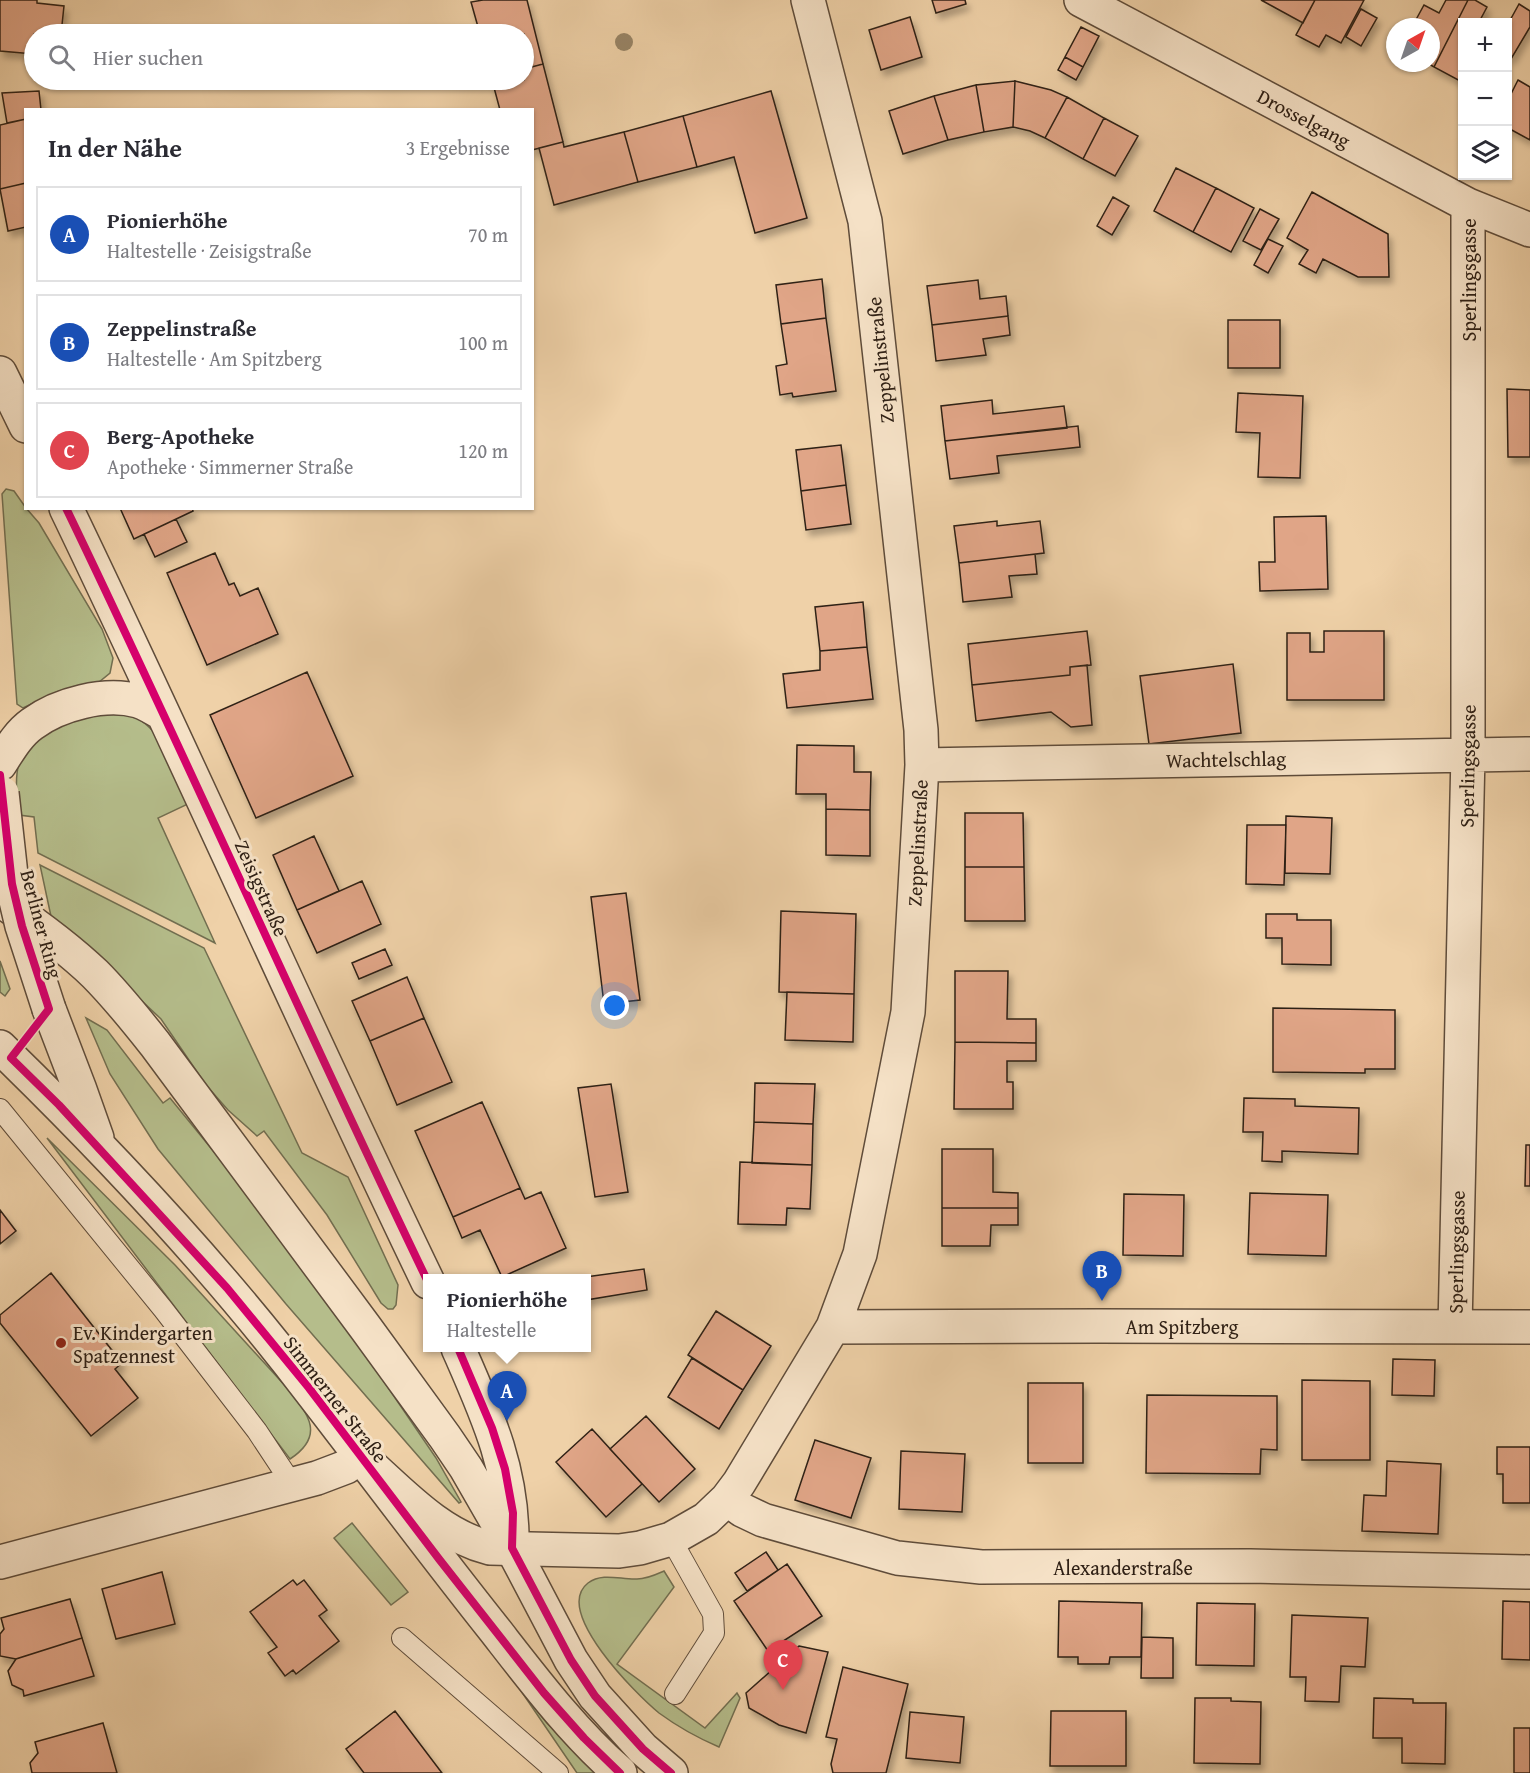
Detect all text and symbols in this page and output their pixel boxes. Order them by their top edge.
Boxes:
north arrow [1386,18,1440,72]
map controls [1458,18,1512,180]
button: + [1458,18,1512,72]
search box [24,24,534,90]
icon: search [45,41,78,74]
text: Hier suchen [93,41,203,73]
button: − [1458,72,1512,126]
street label: Drosselgang [1252,81,1356,155]
button: layers [1458,126,1512,180]
text: In der Nähe [48,128,182,167]
text: 3 Ergebnisse [406,133,510,162]
text: Pionierhöhe [107,204,228,236]
street label: Sperlingsgasse [1454,218,1483,342]
text: A [63,220,76,249]
text: 70 m [468,220,508,249]
text: Haltestelle · Zeisigstraße [107,236,312,265]
street label: Zeppelinstraße [859,295,901,425]
text: Zeppelinstraße [107,312,257,344]
text: B [63,328,76,357]
text: 100 m [458,328,508,357]
text: Haltestelle · Am Spitzberg [107,344,322,373]
text: Berg-Apotheke [107,420,254,452]
text: C [64,436,75,465]
text: 120 m [458,436,508,465]
text: Apotheke · Simmerner Straße [107,452,353,481]
street label: Sperlingsgasse [1451,704,1483,828]
street label: Wachtelschlag [1166,743,1286,775]
street label: Zeppelinstraße [899,779,935,907]
street label: Zeisigstraße [228,835,296,941]
street label: Berliner Ring [14,866,70,982]
your location [600,991,629,1020]
street label: Sperlingsgasse [1440,1190,1472,1314]
pin: B [1082,1252,1122,1301]
popup [423,1274,591,1352]
text: Pionierhöhe [447,1283,567,1315]
street label: Am Spitzberg [1126,1312,1238,1341]
text: Haltestelle [447,1315,537,1344]
place label: Ev. Kindergarten Spatzennest [73,1318,213,1370]
street label: Simmerner Straße [277,1329,395,1469]
marker: Ev. Kindergarten Spatzennest [54,1336,68,1350]
pin: A [488,1372,526,1421]
street label: Alexanderstraße [1053,1553,1193,1582]
pin: C [764,1640,802,1690]

